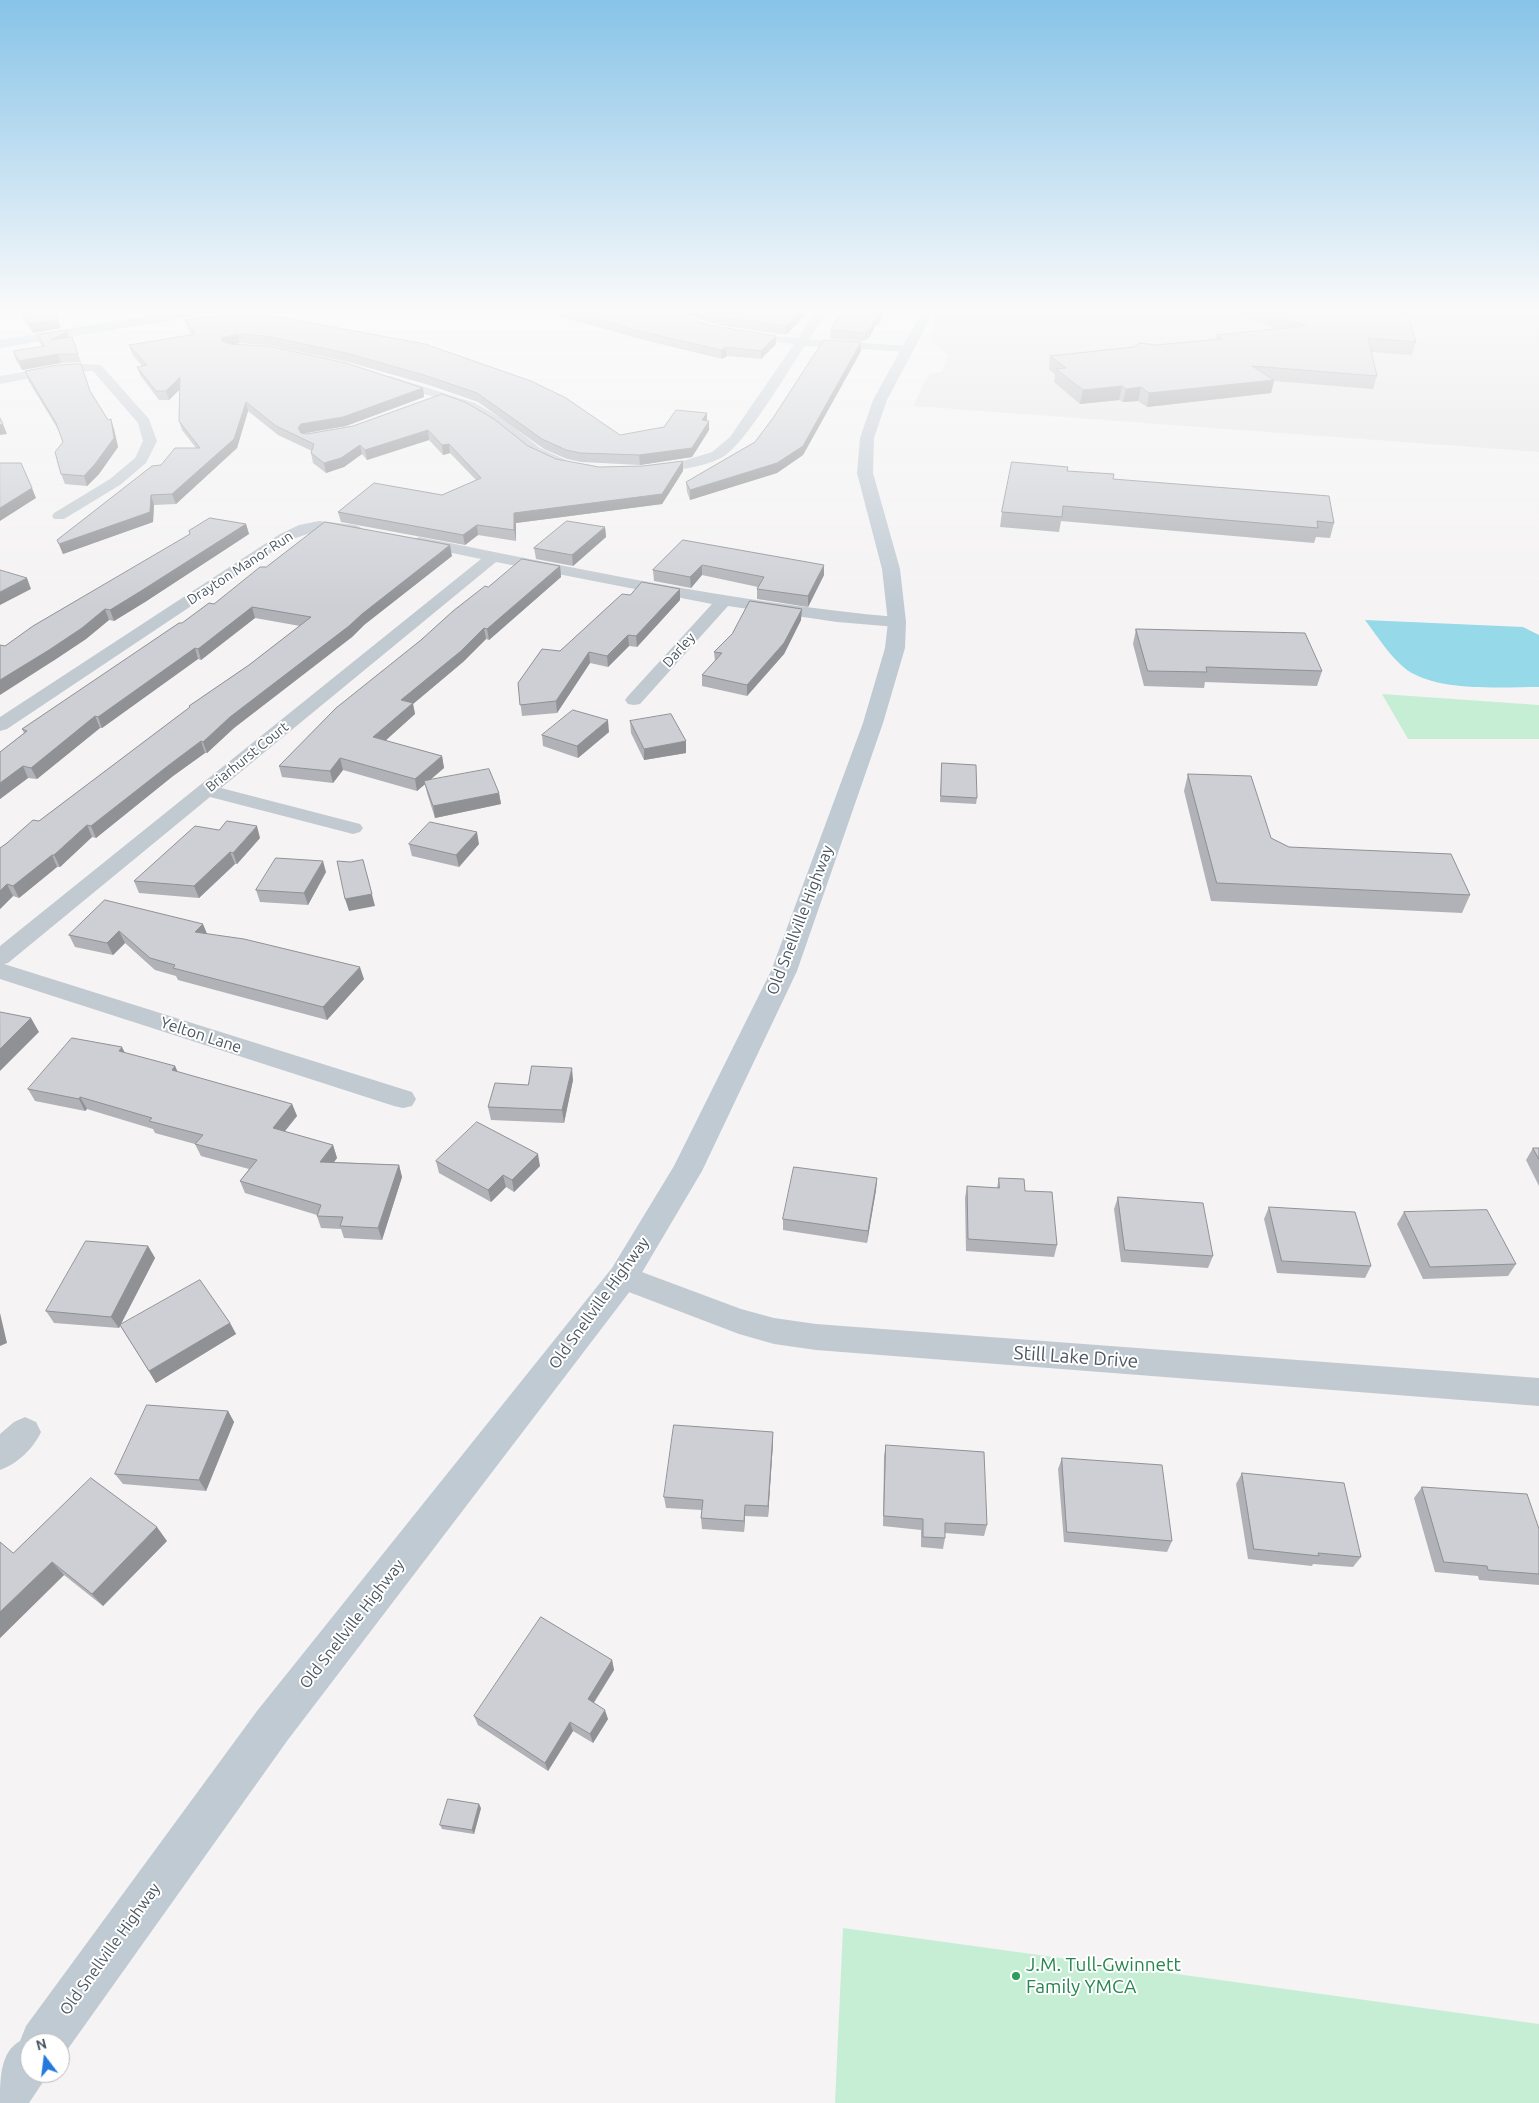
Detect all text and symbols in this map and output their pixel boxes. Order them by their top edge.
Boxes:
street label: Drayton Manor Run [184,528,296,608]
street label: Darley [659,629,699,671]
street label: Briarhurst Court [202,718,292,796]
street label: Old Snellville Highway [763,843,837,997]
street label: Yelton Lane [158,1013,244,1057]
street label: Old Snellville Highway [545,1233,653,1373]
street label: Still Lake Drive [1013,1341,1139,1373]
street label: Old Snellville Highway [296,1556,408,1692]
street label: Old Snellville Highway [56,1879,164,2019]
place label: J.M. Tull-Gwinnett Family YMCA [1026,1954,1181,1998]
marker: J.M. Tull-Gwinnett Family YMCA [1010,1970,1022,1982]
north arrow [20,2033,70,2083]
text: N [34,2035,48,2054]

